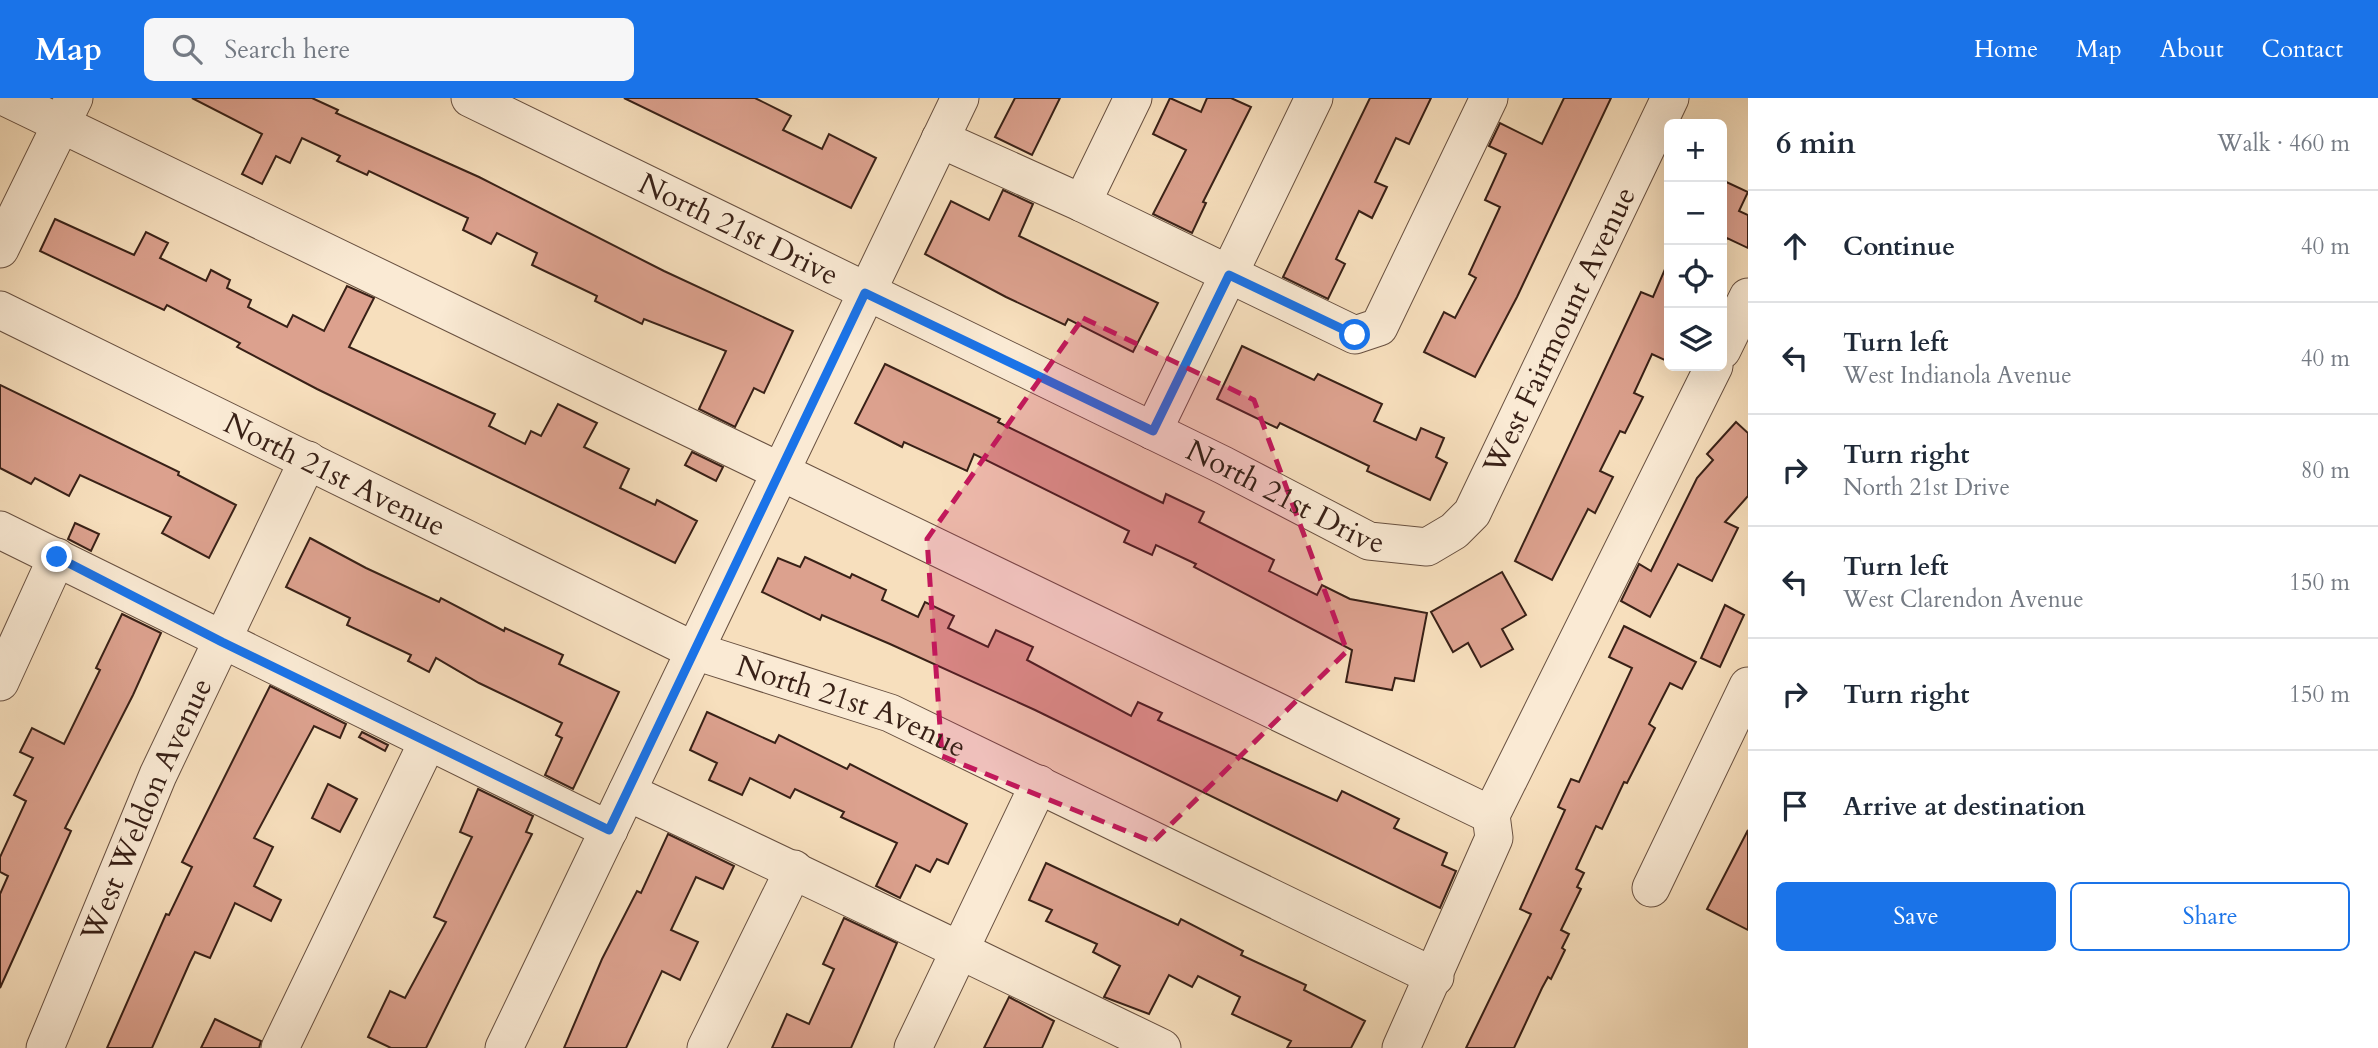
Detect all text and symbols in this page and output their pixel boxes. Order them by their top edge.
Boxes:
search box [144,18,634,81]
text: Map [35,27,102,72]
icon: search [168,30,206,68]
text: Search here [224,32,350,67]
text: Home [1974,33,2038,66]
text: Map [2076,33,2122,66]
text: About [2160,33,2224,66]
text: Contact [2262,33,2343,66]
map controls [1664,119,1727,371]
button: + [1664,119,1727,182]
text: 6 min [1776,123,1856,164]
text: Walk · 460 m [2217,128,2350,159]
street label: North 21st Drive [632,163,846,295]
street label: West Fairmount Avenue [1473,180,1645,482]
button: − [1664,182,1727,245]
icon: ahead [1776,227,1814,265]
text: Continue [1843,229,1955,264]
text: 40 m [2301,231,2350,262]
button: locate [1664,245,1727,308]
button: layers [1664,308,1727,371]
route start [1339,319,1370,350]
text: Turn left [1843,325,1948,360]
icon: left [1776,339,1814,377]
text: 40 m [2301,343,2350,374]
text: West Indianola Avenue [1843,360,2072,391]
street label: North 21st Avenue [217,403,453,546]
street label: North 21st Drive [1179,430,1386,563]
text: Turn right [1843,437,1970,472]
icon: right [1776,451,1814,489]
text: 80 m [2301,455,2350,486]
text: North 21st Drive [1843,472,2010,503]
route end [41,541,72,572]
text: Turn left [1843,549,1948,584]
icon: left [1776,563,1814,601]
text: 150 m [2289,567,2350,598]
text: West Clarendon Avenue [1843,584,2084,615]
street label: North 21st Avenue [731,645,973,767]
street label: West Weldon Avenue [71,671,222,948]
icon: right [1776,675,1814,713]
text: Turn right [1843,677,1970,712]
text: 150 m [2289,679,2350,710]
icon: arrive [1776,787,1814,825]
text: Arrive at destination [1843,789,2086,824]
button: Save [1776,882,2056,951]
button: Share [2070,882,2350,951]

